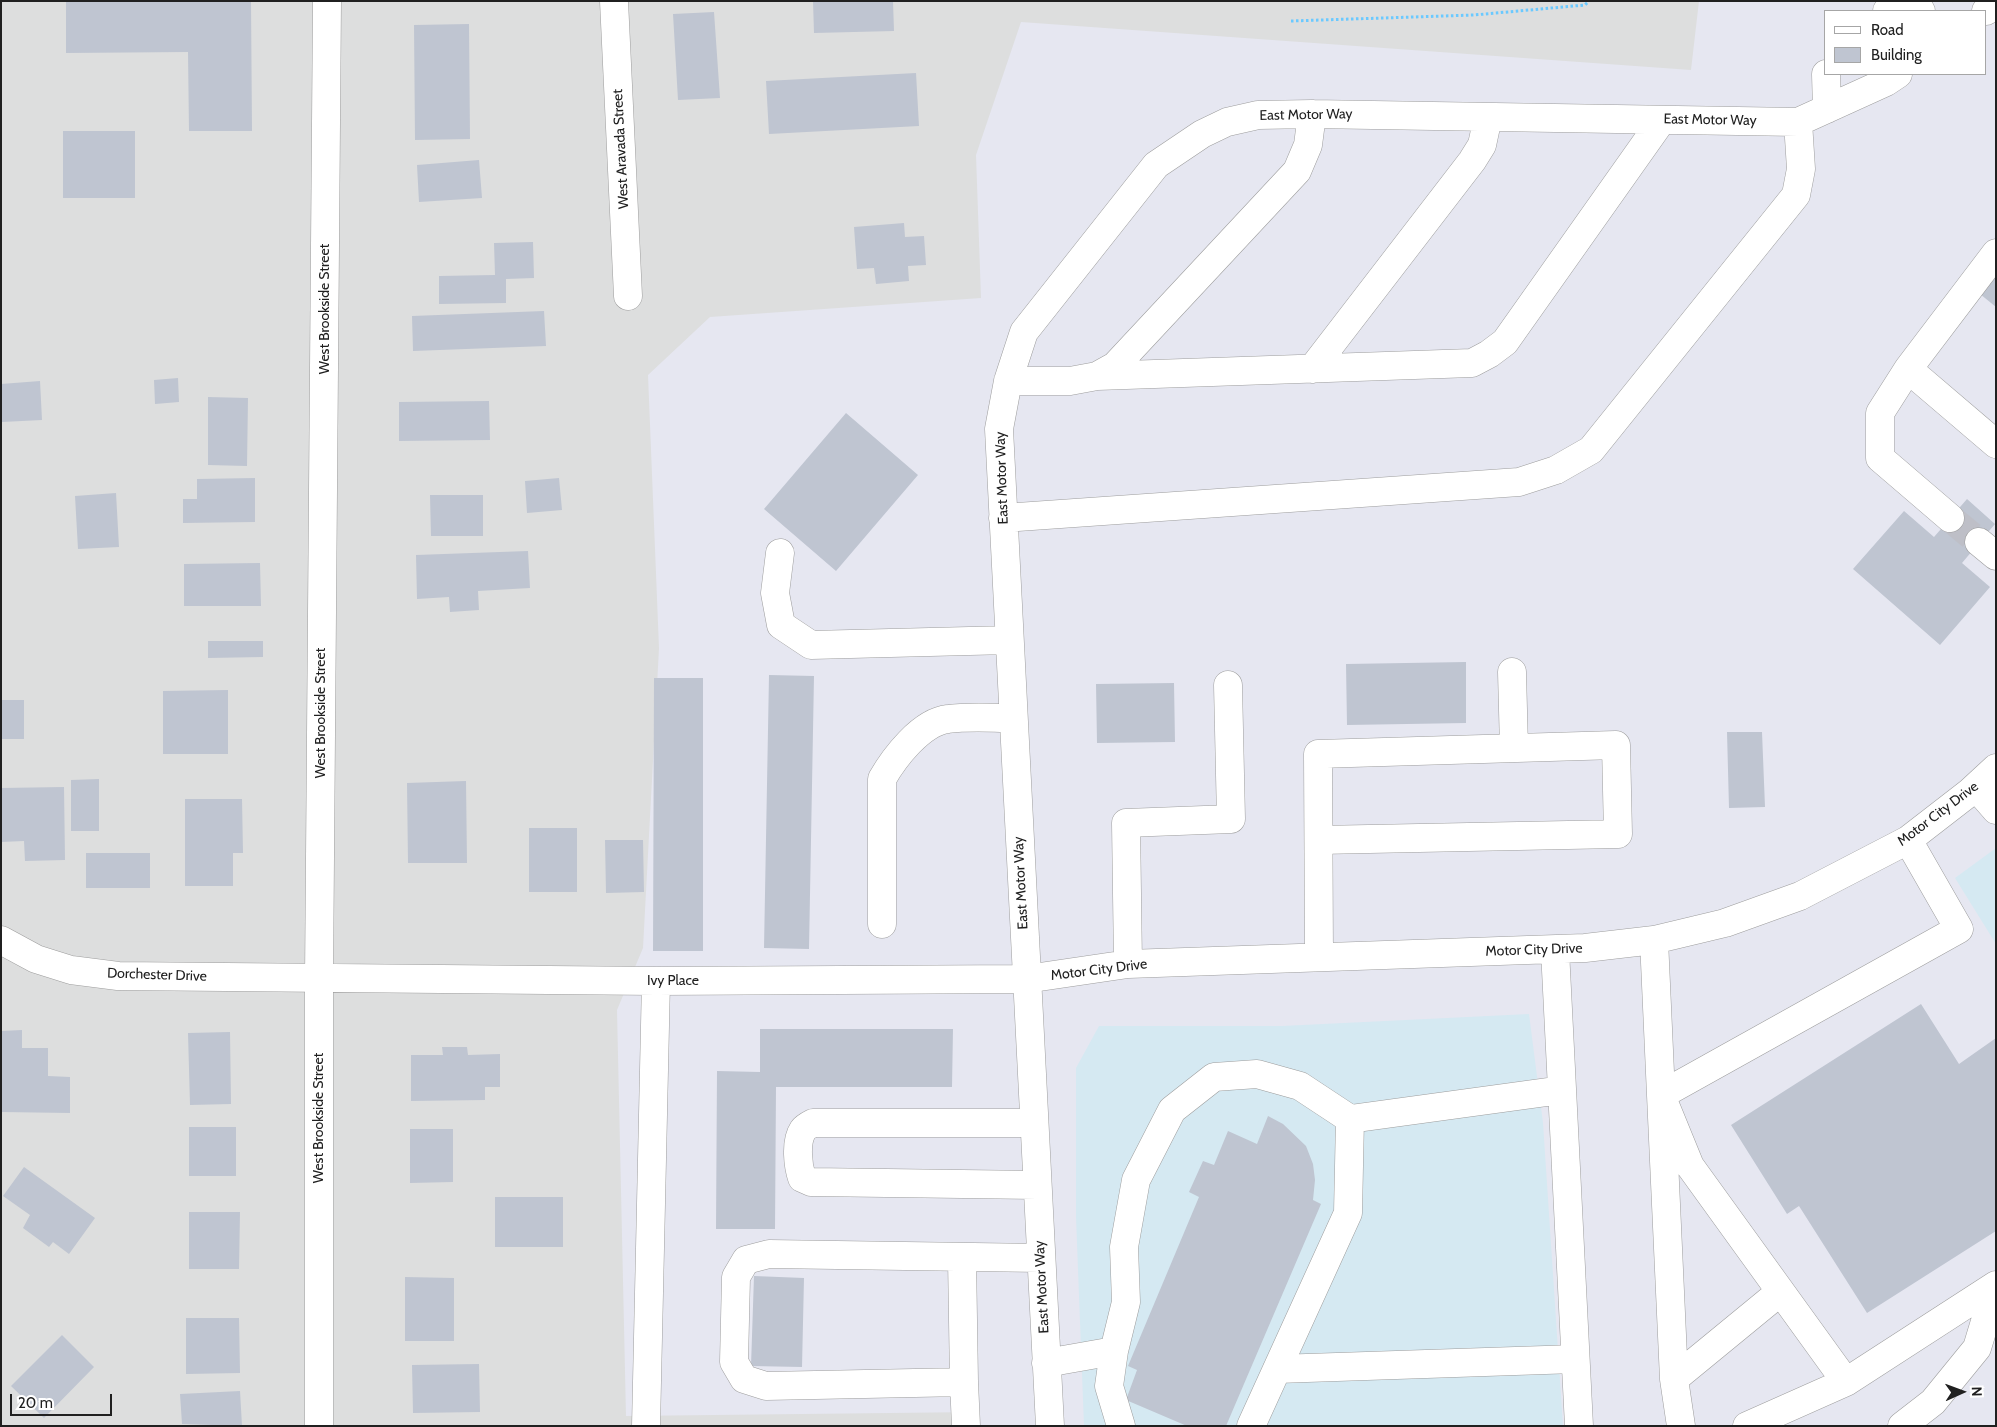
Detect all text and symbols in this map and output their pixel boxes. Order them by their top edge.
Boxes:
legend [1824,10,1987,75]
text: Road [1871,21,1904,39]
text: Building [1871,46,1922,64]
street label: West Aravada Street [609,89,633,209]
street label: East Motor Way [1259,106,1353,124]
street label: East Motor Way [1663,111,1757,129]
street label: West Brookside Street [317,244,333,374]
street label: East Motor Way [992,431,1012,525]
street label: West Brookside Street [313,648,329,778]
street label: Motor City Drive [1894,778,1982,850]
street label: East Motor Way [1010,836,1032,930]
street label: Motor City Drive [1485,940,1583,960]
street label: Motor City Drive [1050,956,1148,984]
street label: Dorchester Drive [107,965,207,985]
street label: Ivy Place [647,973,699,989]
street label: West Brookside Street [311,1053,327,1183]
street label: East Motor Way [1031,1240,1053,1334]
north arrow [1937,1367,1987,1417]
scale bar [12,1384,115,1416]
text: N [1968,1386,1986,1397]
text: 20 m [18,1394,53,1412]

